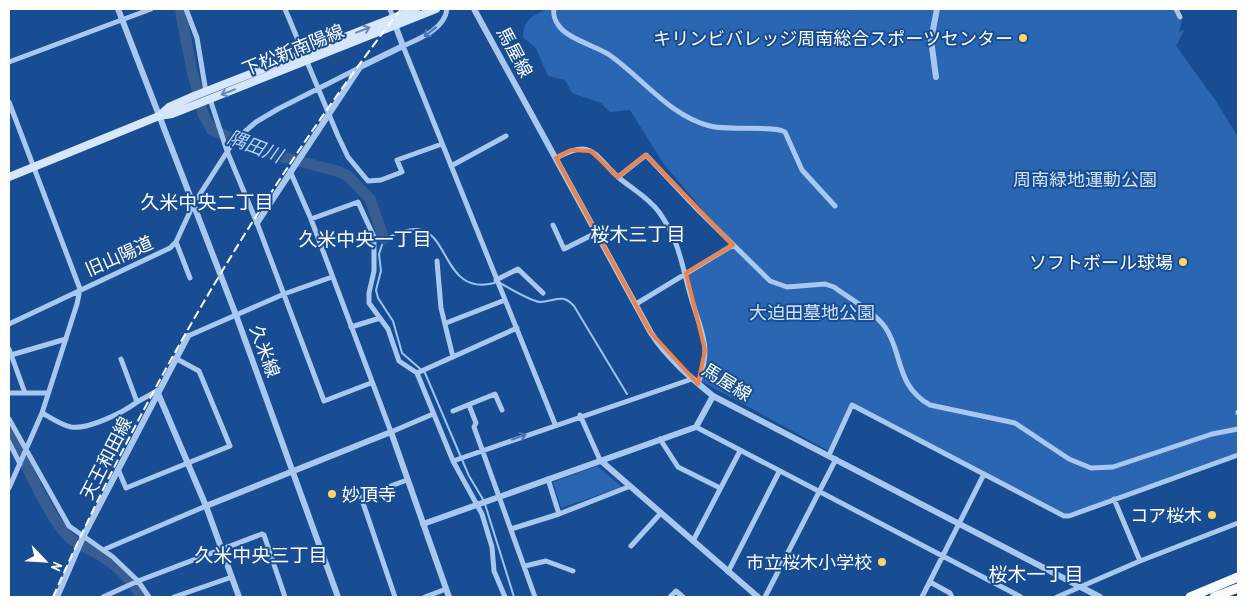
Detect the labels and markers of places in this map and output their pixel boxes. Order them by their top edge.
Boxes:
place label: キリンビバレッジ周南総合スポーツセンター [653,26,1013,51]
marker: キリンビバレッジ周南総合スポーツセンター [1017,32,1029,44]
place label: ソフトボール球場 [1029,250,1173,275]
marker: ソフトボール球場 [1177,256,1189,268]
place label: 妙頂寺 [342,482,396,507]
marker: 妙頂寺 [326,488,338,500]
place label: コア桜木 [1130,503,1202,528]
marker: コア桜木 [1206,509,1218,521]
place label: 市立桜木小学校 [746,550,872,575]
marker: 市立桜木小学校 [876,556,888,568]

